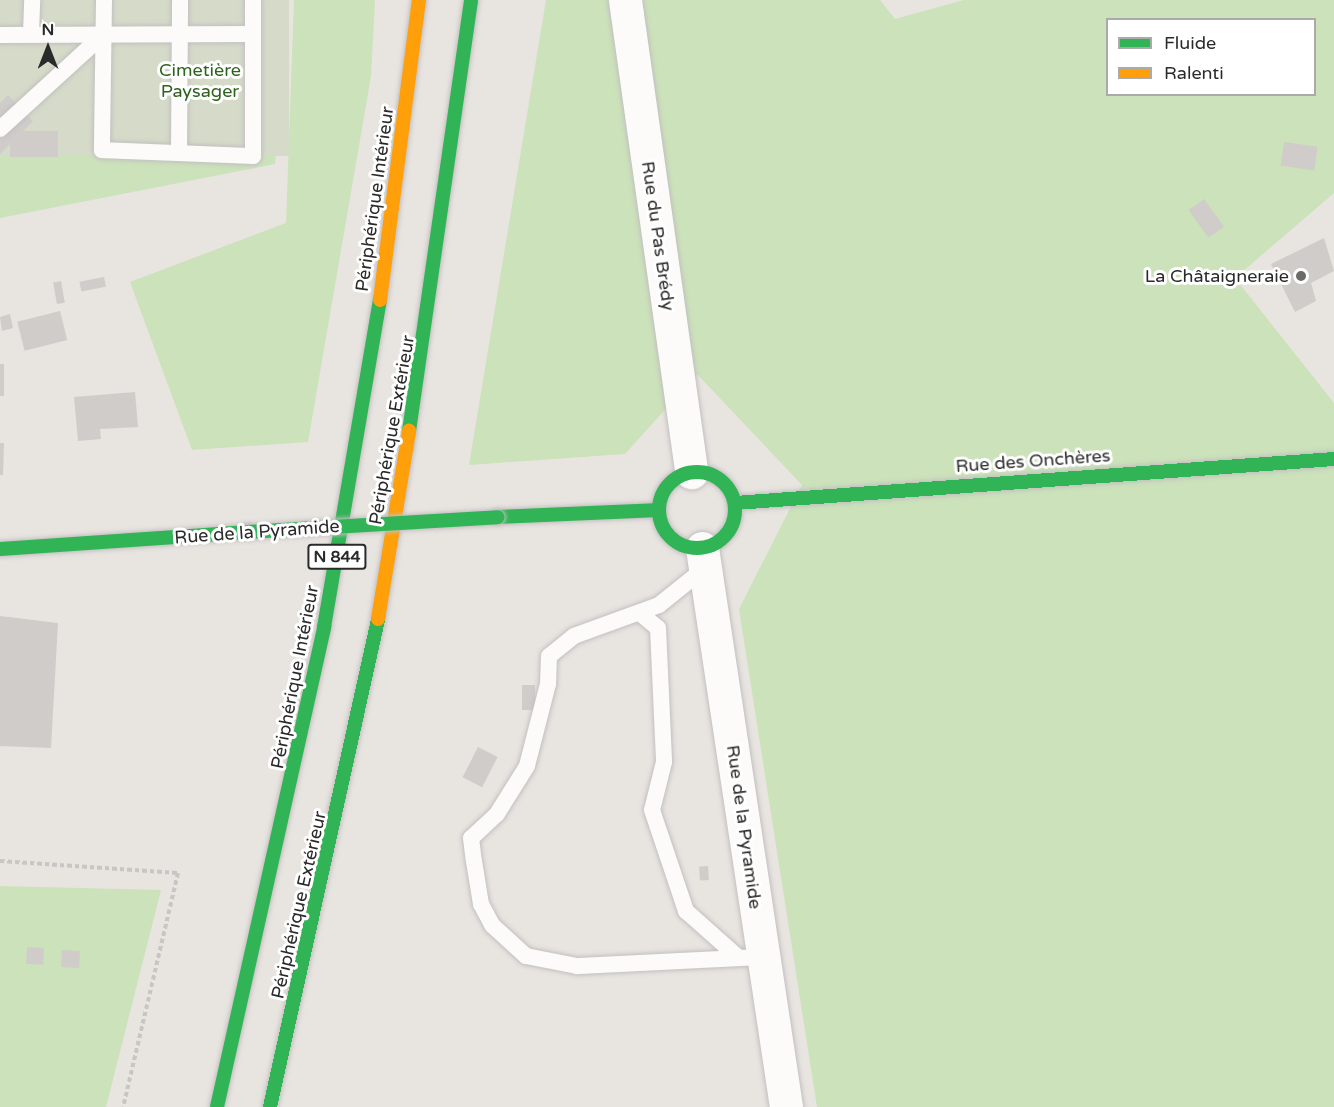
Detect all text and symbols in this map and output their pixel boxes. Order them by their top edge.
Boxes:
north arrow [18,18,78,78]
legend [1106,18,1316,96]
text: N [42,20,54,40]
text: Fluide [1164,32,1216,54]
park label: Cimetière Paysager [159,60,241,103]
text: Ralenti [1164,62,1224,84]
street label: Périphérique Intérieur [351,105,399,293]
street label: Rue du Pas Brédy [637,160,679,312]
place label: La Châtaigneraie [1145,265,1289,287]
marker: La Châtaigneraie [1294,269,1308,283]
street label: Périphérique Extérieur [365,334,419,526]
street label: Rue des Onchères [955,445,1111,477]
street label: Rue de la Pyramide [174,515,340,549]
road number: N 844 [307,544,367,570]
street label: Périphérique Intérieur [267,583,323,771]
street label: Rue de la Pyramide [722,744,766,910]
street label: Périphérique Extérieur [267,809,331,1001]

